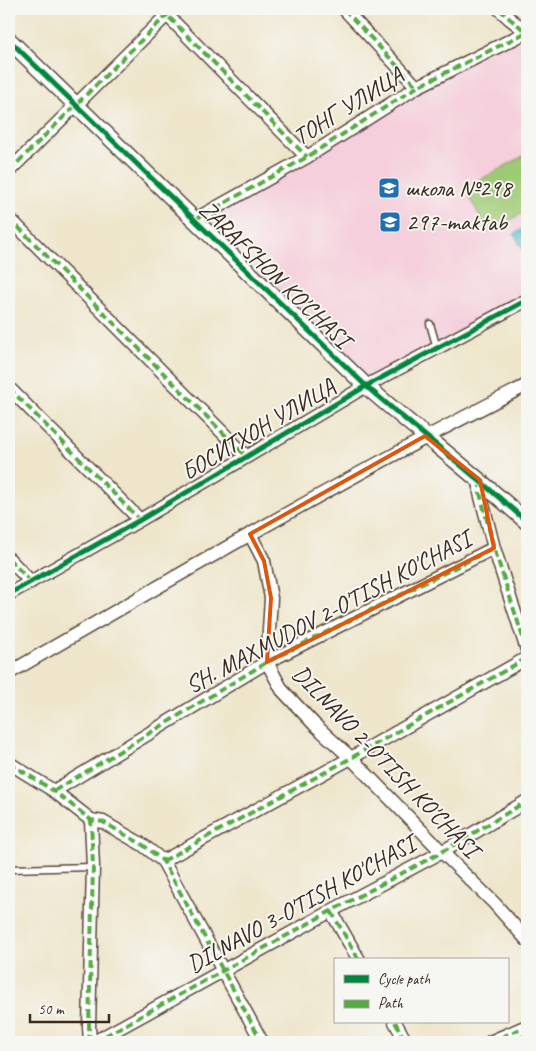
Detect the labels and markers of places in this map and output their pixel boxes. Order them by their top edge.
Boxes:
place label: школа №298 [405,173,513,203]
school or university icon: школа №298 [377,176,401,200]
place label: 297-maktab [406,207,508,237]
school or university icon: 297-maktab [378,210,402,234]

